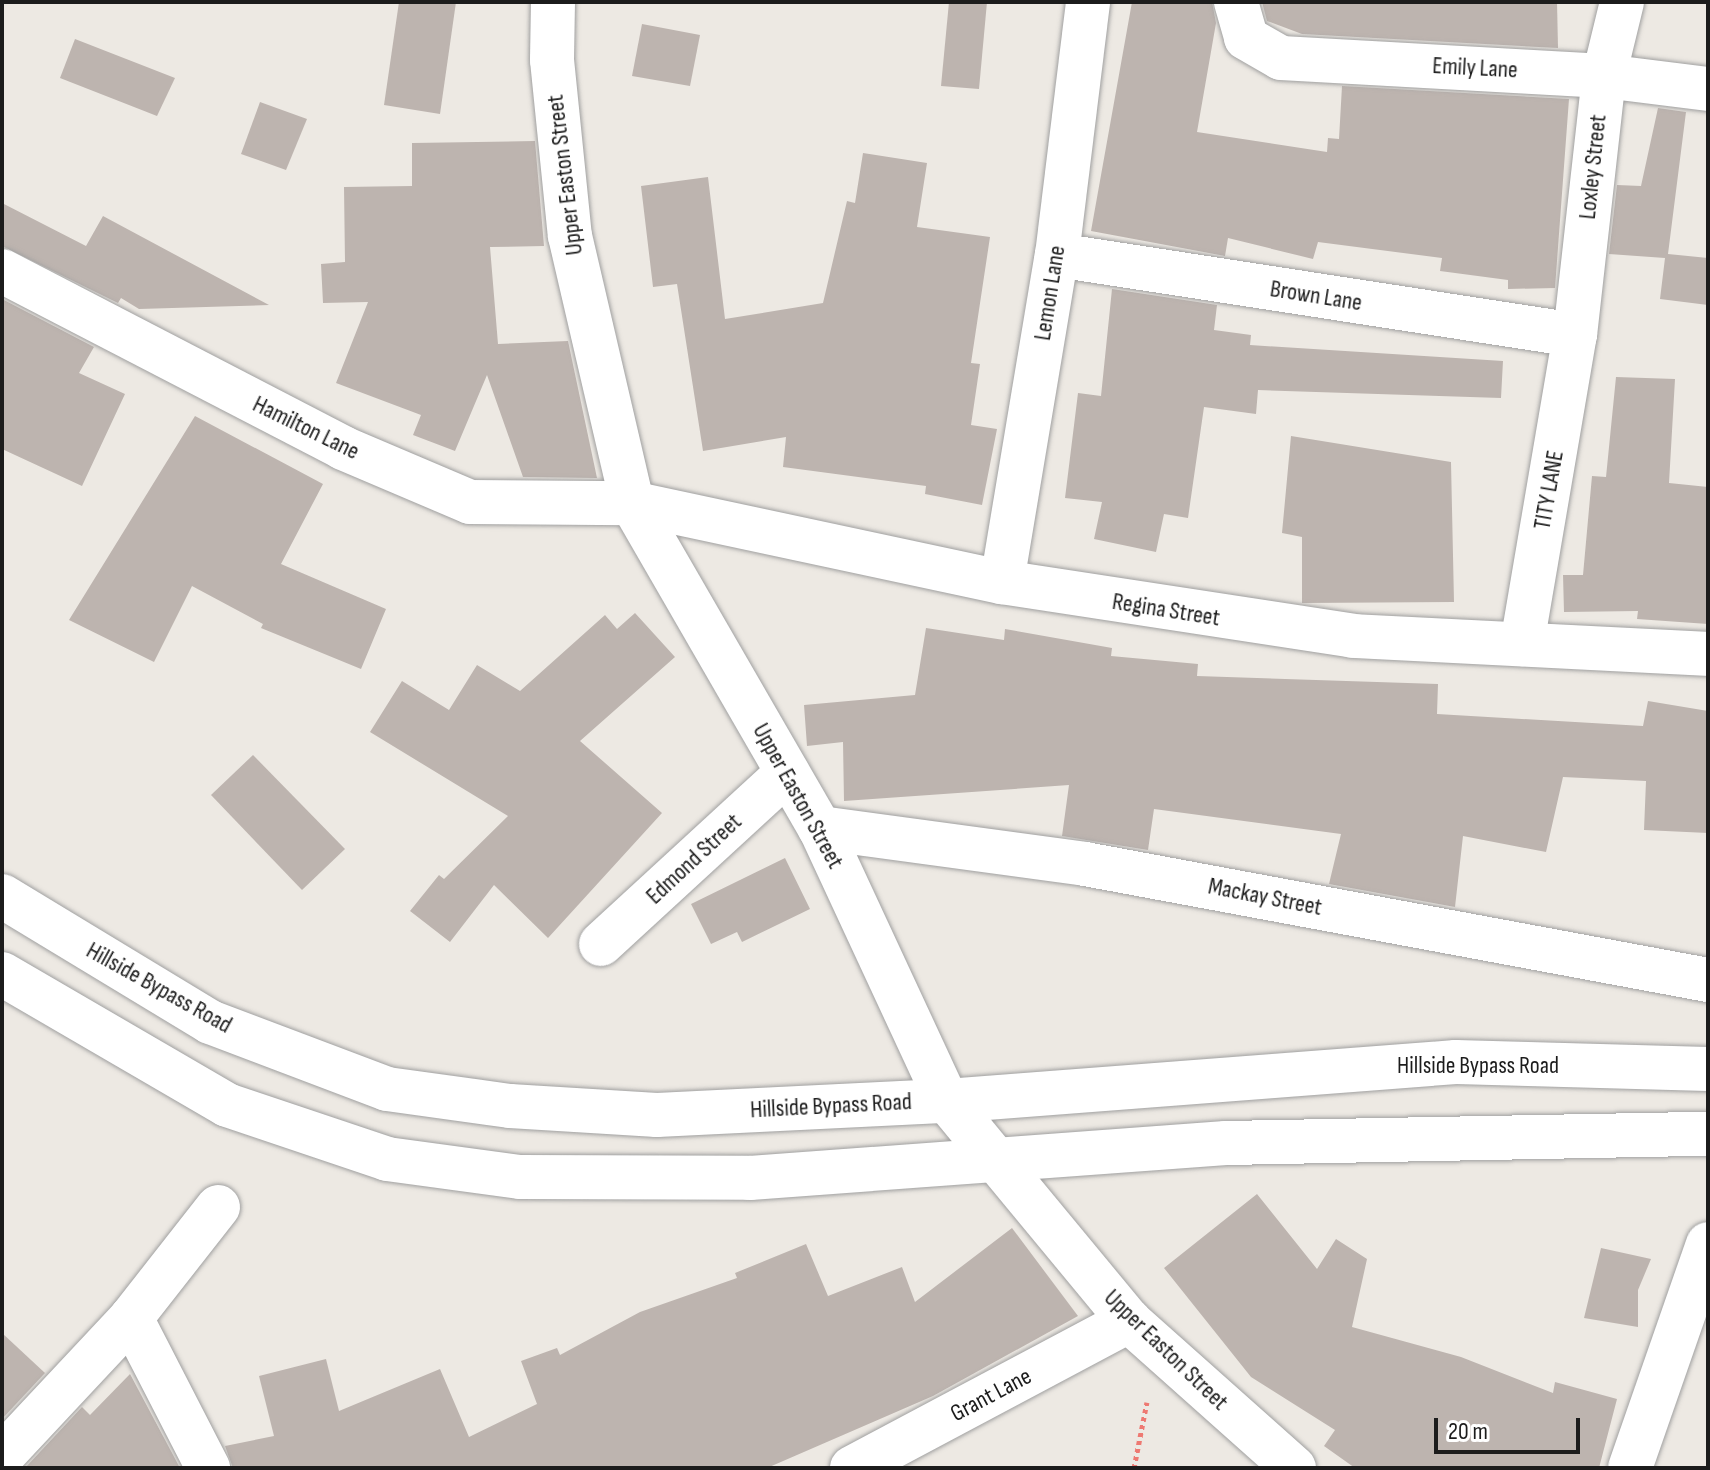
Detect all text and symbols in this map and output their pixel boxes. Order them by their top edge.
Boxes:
street label: Emily Lane [1432,51,1518,85]
street label: Upper Easton Street [541,93,589,257]
street label: Loxley Street [1573,113,1613,221]
street label: Lemon Lane [1028,243,1072,343]
street label: Brown Lane [1268,275,1364,317]
street label: Hamilton Lane [248,390,364,466]
street label: TITY LANE [1528,448,1570,532]
street label: Regina Street [1110,587,1222,633]
street label: Upper Easton Street [746,718,850,874]
street label: Edmond Street [640,808,748,910]
street label: Mackay Street [1206,872,1324,922]
street label: Hillside Bypass Road [81,936,237,1040]
street label: Hillside Bypass Road [1397,1052,1559,1080]
street label: Hillside Bypass Road [749,1087,913,1125]
street label: Upper Easton Street [1098,1284,1234,1416]
street label: Grant Lane [946,1362,1036,1428]
scale bar [1438,1402,1584,1452]
text: 20 m [1448,1417,1488,1446]

